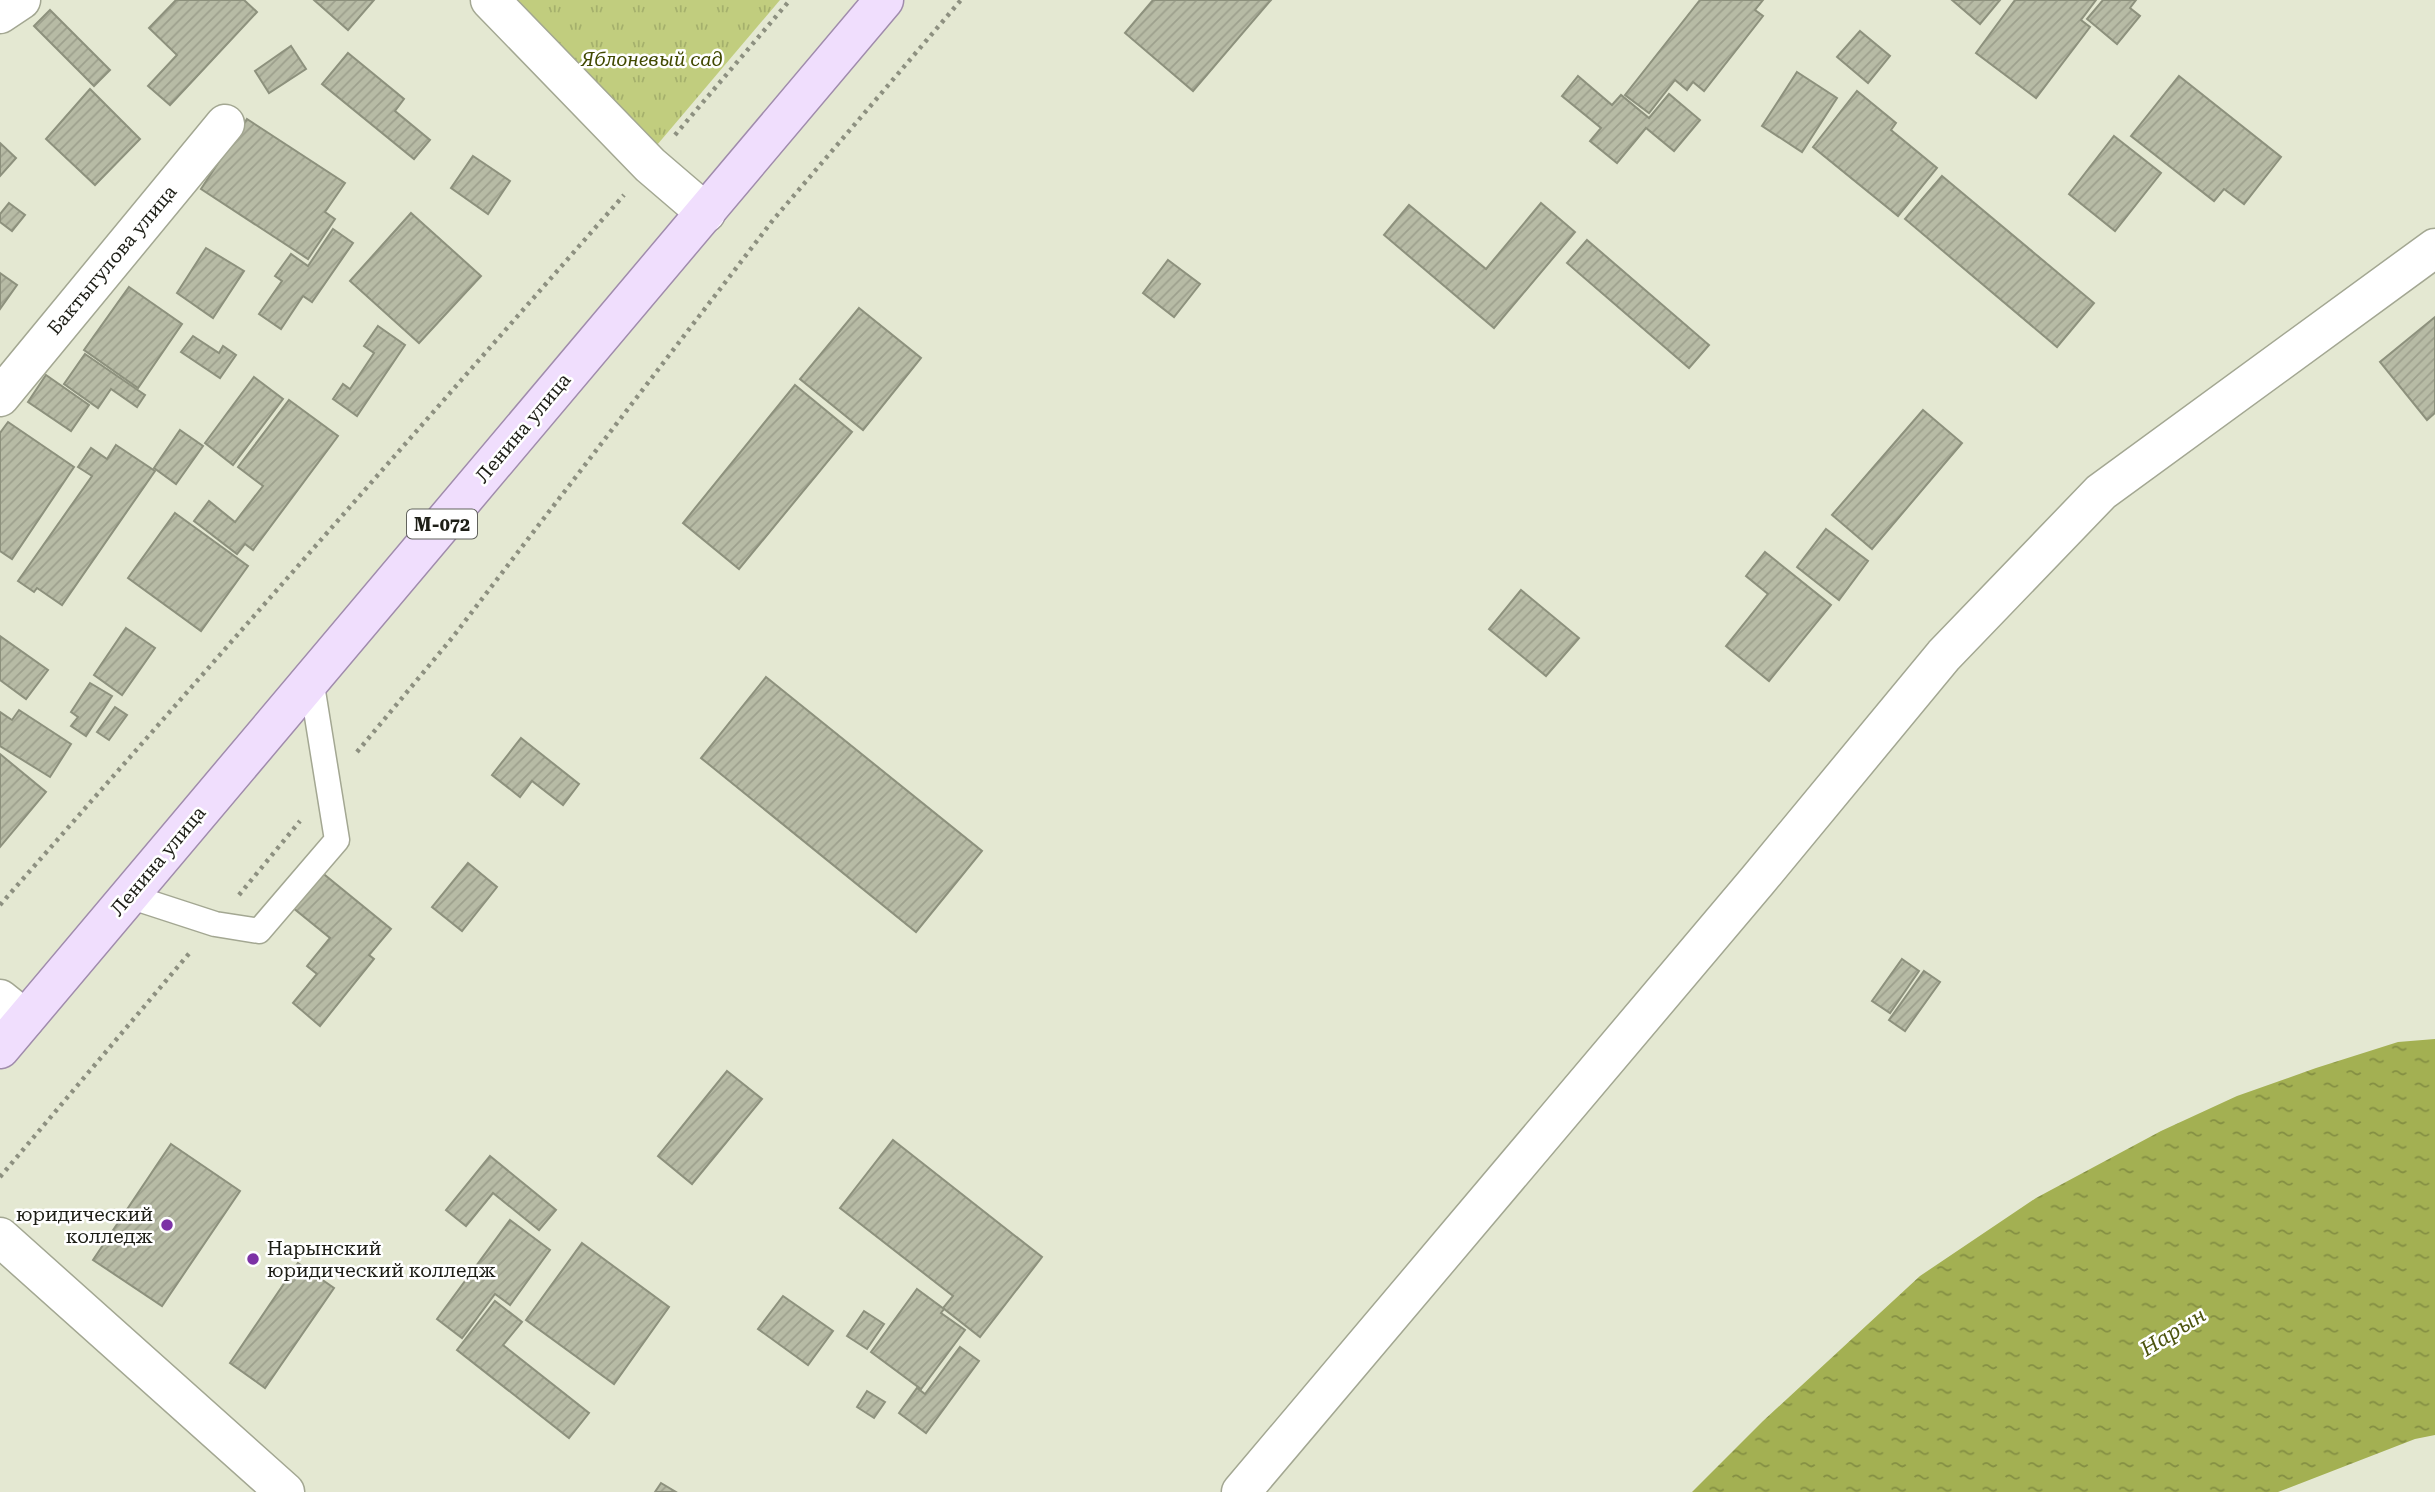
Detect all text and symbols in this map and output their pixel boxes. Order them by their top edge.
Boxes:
park label: Яблоневый сад [580,48,723,71]
street label: Бактыгулова улица [43,180,182,340]
street label: Ленина улица [471,368,576,487]
road number: М-072 [407,510,477,538]
street label: Ленина улица [106,801,211,920]
place label: юридический колледж [16,1203,153,1248]
marker: юридический колледж [159,1217,175,1233]
place label: Нарынский юридический колледж [267,1237,496,1282]
marker: Нарынский юридический колледж [245,1251,261,1267]
water label: Нарын [2135,1303,2210,1362]

